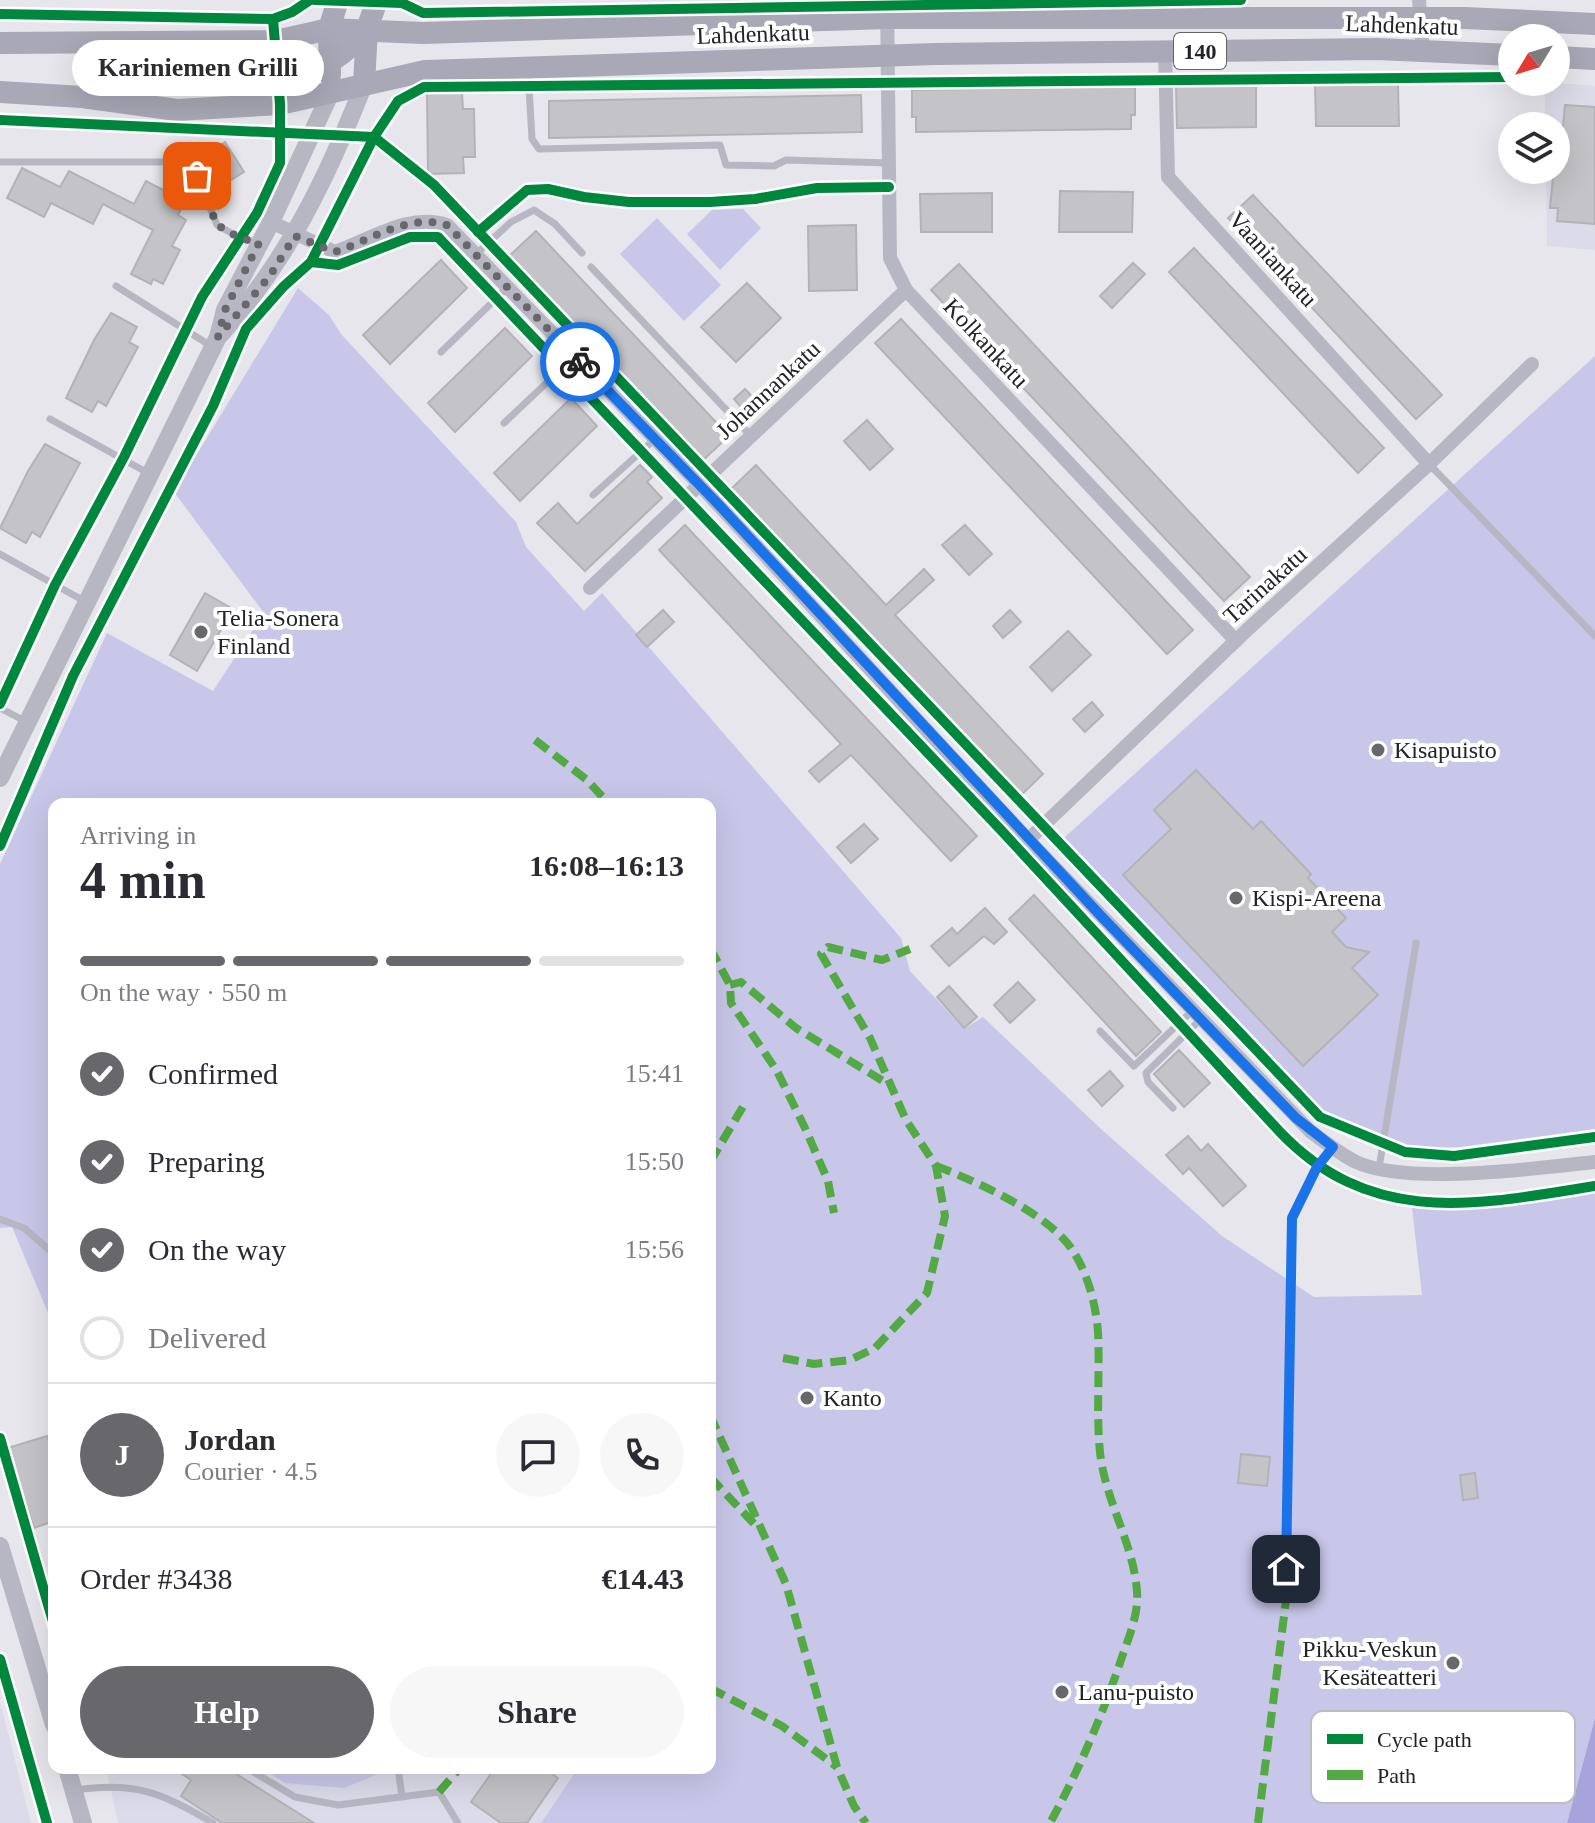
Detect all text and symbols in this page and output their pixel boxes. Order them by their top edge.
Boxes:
street label: Lahdenkatu [1345,10,1459,40]
street label: Lahdenkatu [696,19,810,49]
north arrow [1498,24,1570,96]
map controls [1498,24,1570,184]
road number: 140 [1174,33,1226,69]
callout: Kariniemen Grilli [71,40,323,96]
text: Kariniemen Grilli [98,53,298,82]
button: layers [1498,112,1570,184]
pin [163,142,231,210]
icon: bag [175,154,219,198]
street label: Vaaniankatu [1224,206,1322,312]
street label: Kolkankatu [938,293,1034,393]
courier [540,322,620,402]
street label: Johannankatu [711,335,825,445]
icon: bike [558,340,602,384]
street label: Tarinakatu [1218,541,1312,629]
place label: Telia-Sonera Finland [217,605,340,659]
marker: Telia-Sonera Finland [192,623,210,641]
place label: Kisapuisto [1394,737,1497,763]
marker: Kisapuisto [1369,741,1387,759]
text: Arriving in [80,821,196,850]
text: 16:08–16:13 [529,849,684,882]
text: 4 min [80,852,206,909]
place label: Kispi-Areena [1252,885,1382,911]
marker: Kispi-Areena [1227,889,1245,907]
text: On the way · 550 m [80,978,287,1007]
icon: check [80,1052,124,1096]
text: Confirmed [148,1057,278,1090]
text: 15:41 [625,1059,684,1088]
icon: check [80,1140,124,1184]
text: Preparing [148,1145,265,1178]
text: 15:50 [625,1147,684,1176]
icon: check [80,1228,124,1272]
text: On the way [148,1233,286,1266]
text: 15:56 [625,1235,684,1264]
text: Delivered [148,1321,266,1354]
place label: Kanto [823,1385,882,1411]
marker: Kanto [798,1389,816,1407]
button: chat [496,1413,580,1497]
button: phone [600,1413,684,1497]
text: Jordan [184,1423,276,1456]
text: J [115,1438,130,1471]
text: Courier · 4.5 [184,1457,318,1486]
pin [1252,1535,1320,1603]
icon: home [1264,1547,1308,1591]
text: Order #3438 [80,1562,232,1595]
text: €14.43 [602,1562,684,1595]
place label: Pikku-Veskun Kesäteatteri [1302,1636,1437,1690]
marker: Pikku-Veskun Kesäteatteri [1444,1654,1462,1672]
button: Help [80,1666,374,1758]
button: Share [390,1666,684,1758]
place label: Lanu-puisto [1078,1679,1194,1705]
marker: Lanu-puisto [1053,1683,1071,1701]
legend [1311,1711,1575,1803]
text: Cycle path [1377,1727,1472,1752]
text: Path [1377,1763,1416,1788]

